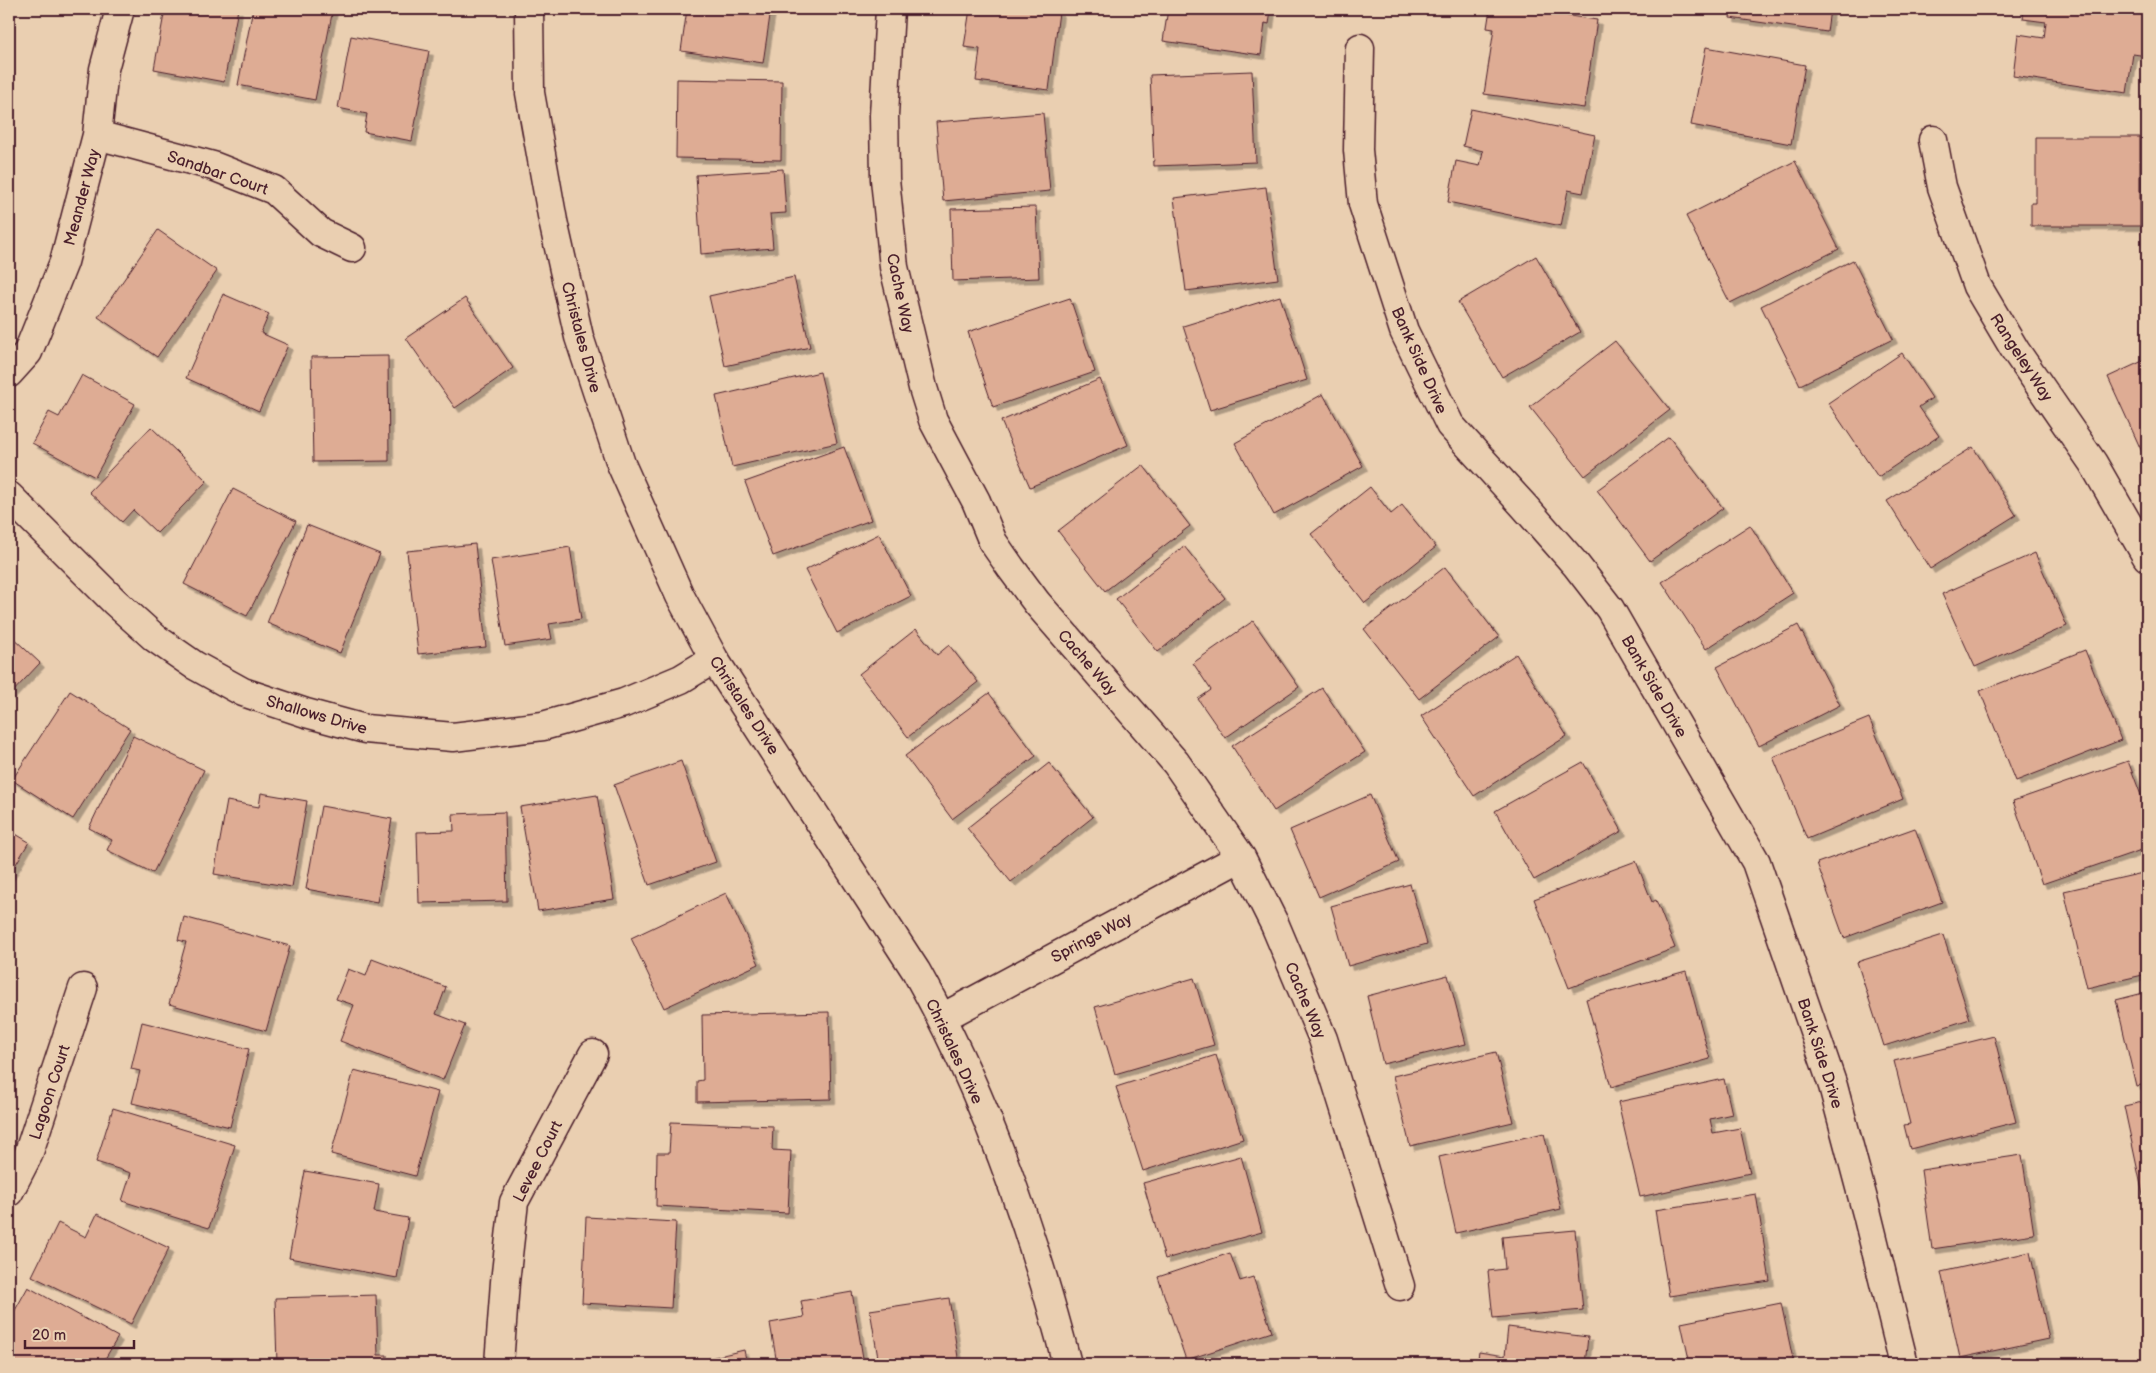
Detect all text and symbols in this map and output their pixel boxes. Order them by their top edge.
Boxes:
street label: Meander Way [60,146,105,248]
street label: Sandbar Court [165,147,270,200]
street label: Cache Way [882,252,917,336]
street label: Christales Drive [557,280,605,395]
street label: Bank Side Drive [1387,304,1451,417]
street label: Rangeley Way [1985,310,2057,406]
street label: Cache Way [1053,626,1121,700]
street label: Bank Side Drive [1617,632,1691,742]
street label: Christales Drive [705,653,783,759]
street label: Shallows Drive [264,692,370,739]
street label: Springs Way [1048,909,1136,967]
street label: Cache Way [1280,960,1329,1042]
street label: Christales Drive [921,996,987,1108]
street label: Bank Side Drive [1793,996,1847,1112]
street label: Lagoon Court [26,1043,75,1142]
street label: Levee Court [510,1118,567,1206]
scale bar [25,1318,134,1350]
text: 20 m [32,1326,66,1345]

